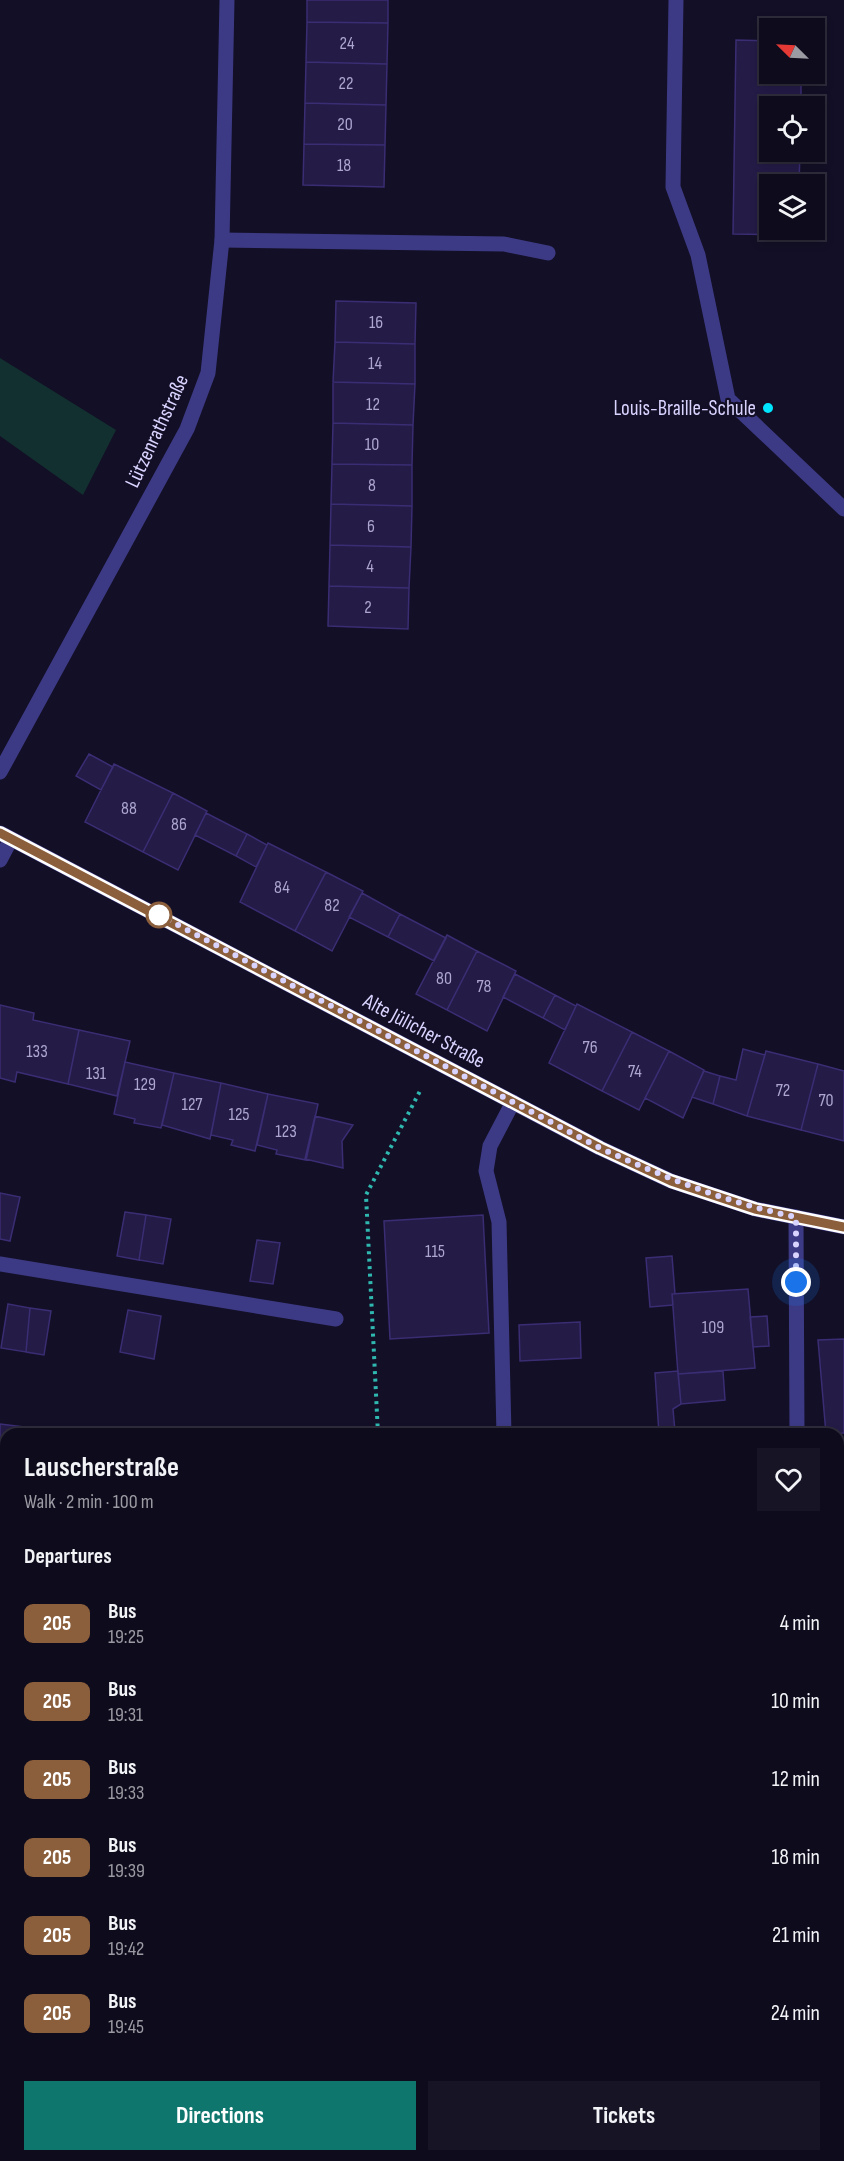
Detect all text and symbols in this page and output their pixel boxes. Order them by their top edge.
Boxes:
north arrow [759,18,825,84]
map controls [759,18,825,240]
house number: 24 [340,33,355,54]
house number: 22 [339,73,353,94]
button: locate [759,96,825,162]
house number: 20 [337,114,353,135]
house number: 18 [337,155,351,176]
button: layers [759,174,825,240]
house number: 16 [369,312,383,333]
house number: 14 [368,353,382,374]
street label: Lützenrathstraße [120,370,194,492]
house number: 12 [366,394,380,415]
place label: Louis-Braille-Schule [613,396,756,421]
marker: Louis-Braille-Schule [761,401,775,415]
house number: 10 [365,434,379,455]
house number: 8 [368,475,376,496]
house number: 6 [367,516,375,537]
house number: 4 [366,556,374,577]
house number: 2 [364,597,372,618]
house number: 88 [121,798,137,819]
house number: 86 [171,814,187,835]
house number: 84 [274,877,290,898]
house number: 82 [324,895,340,916]
unlabelled marker [146,902,172,928]
house number: 80 [436,968,452,989]
house number: 78 [476,976,492,997]
street label: Alte Jülicher Straße [358,988,489,1074]
house number: 76 [582,1037,598,1058]
house number: 133 [26,1041,48,1062]
house number: 74 [628,1061,642,1082]
house number: 131 [86,1063,107,1084]
house number: 129 [134,1074,156,1095]
house number: 72 [776,1080,790,1101]
house number: 70 [818,1090,834,1111]
house number: 127 [181,1094,203,1115]
house number: 125 [228,1104,250,1125]
house number: 123 [275,1121,297,1142]
house number: 115 [425,1241,445,1262]
your location [781,1267,811,1297]
house number: 109 [702,1317,724,1338]
button: heart [757,1448,820,1511]
text: Lauscherstraße [24,1451,179,1484]
text: Walk · 2 min · 100 m [24,1490,154,1514]
text: Departures [24,1543,112,1570]
text: Bus [108,1598,137,1625]
text: 4 min [780,1610,820,1637]
text: 205 [43,1611,71,1636]
text: 19:25 [108,1625,144,1649]
text: Bus [108,1676,137,1703]
text: 10 min [771,1688,820,1715]
text: 205 [43,1689,71,1714]
text: 19:31 [108,1703,143,1727]
text: Bus [108,1754,137,1781]
text: 12 min [772,1766,820,1793]
text: 205 [43,1767,71,1792]
text: 19:33 [108,1781,144,1805]
text: Bus [108,1832,137,1859]
text: 18 min [772,1844,820,1871]
text: 205 [43,1845,71,1870]
text: 19:39 [108,1859,145,1883]
text: Bus [108,1910,137,1937]
text: 21 min [772,1922,820,1949]
text: 205 [43,1923,71,1948]
text: 19:42 [108,1937,144,1961]
text: Bus [108,1988,137,2015]
text: 24 min [771,2000,820,2027]
text: 205 [43,2001,71,2026]
text: 19:45 [108,2015,144,2039]
button: Directions [24,2081,416,2150]
button: Tickets [428,2081,820,2150]

